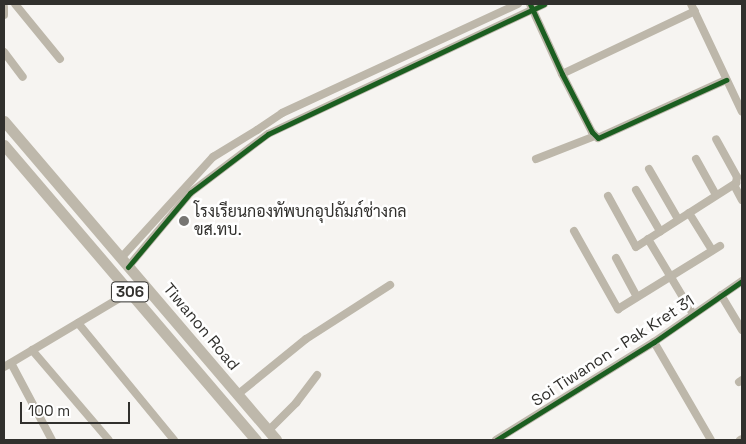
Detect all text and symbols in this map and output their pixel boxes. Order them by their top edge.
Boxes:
place label: โรงเรียนกองทัพบกอุปถัมภ์ช่างกล ขส.ทบ. [194,202,407,240]
marker: โรงเรียนกองทัพบกอุปถัมภ์ช่างกล ขส.ทบ. [178,215,190,227]
street label: Tiwanon Road [159,279,243,375]
road number: 306 [110,280,150,304]
street label: Soi Tiwanon - Pak Kret 31 [528,291,698,411]
scale bar [22,392,132,424]
text: 100 m [28,401,70,420]

